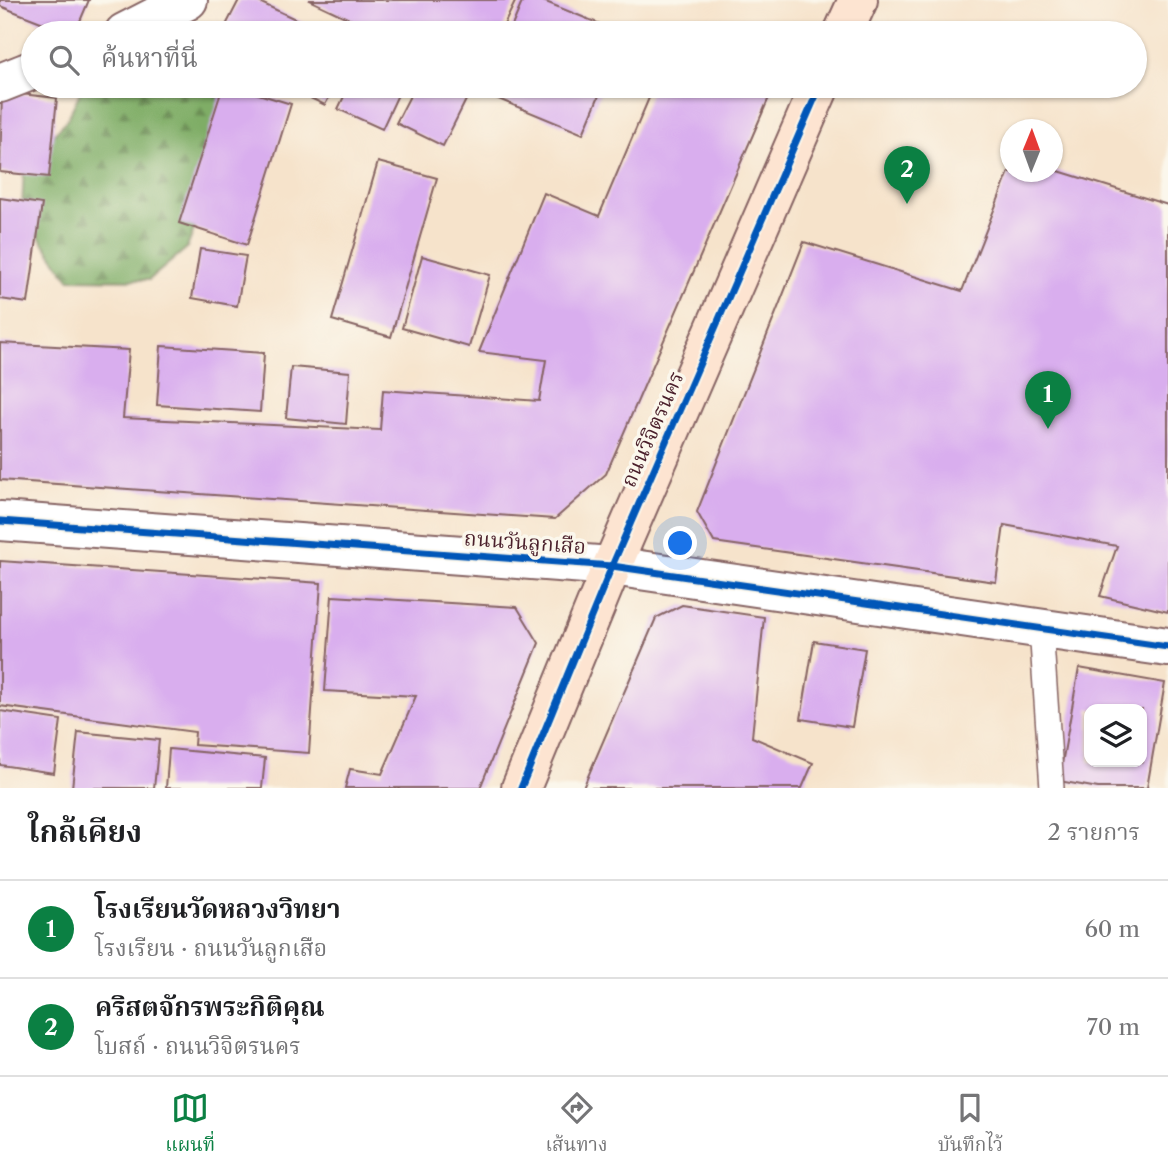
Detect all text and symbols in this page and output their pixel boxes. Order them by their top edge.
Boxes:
search box [21,21,1147,98]
icon: search [45,41,83,79]
text: ค้นหาที่นี่ [101,42,198,74]
north arrow [1000,119,1063,182]
pin: 2 [884,146,930,204]
street label: ถนนวิจิตรนคร [615,367,689,491]
pin: 1 [1025,371,1071,429]
street label: ถนนวันลูกเสือ [463,525,587,560]
your location [663,526,697,560]
map controls [1084,704,1147,767]
button: layers [1084,704,1147,767]
text: ใกล้เคียง [28,813,142,850]
text: 2 รายการ [1047,818,1140,846]
text: โรงเรียนวัดหลวงวิทยา [95,893,341,925]
text: 1 [46,915,56,943]
text: 60 m [1084,915,1140,943]
text: โรงเรียน · ถนนวันลูกเสือ [95,934,327,962]
text: คริสตจักรพระกิติคุณ [95,991,324,1023]
text: 2 [44,1013,58,1041]
text: 70 m [1087,1013,1140,1041]
text: โบสถ์ · ถนนวิจิตรนคร [95,1032,301,1060]
tab: แผนที่ [165,1089,215,1161]
tab: เส้นทาง [546,1089,607,1161]
tab: บันทึกไว้ [938,1089,1003,1161]

